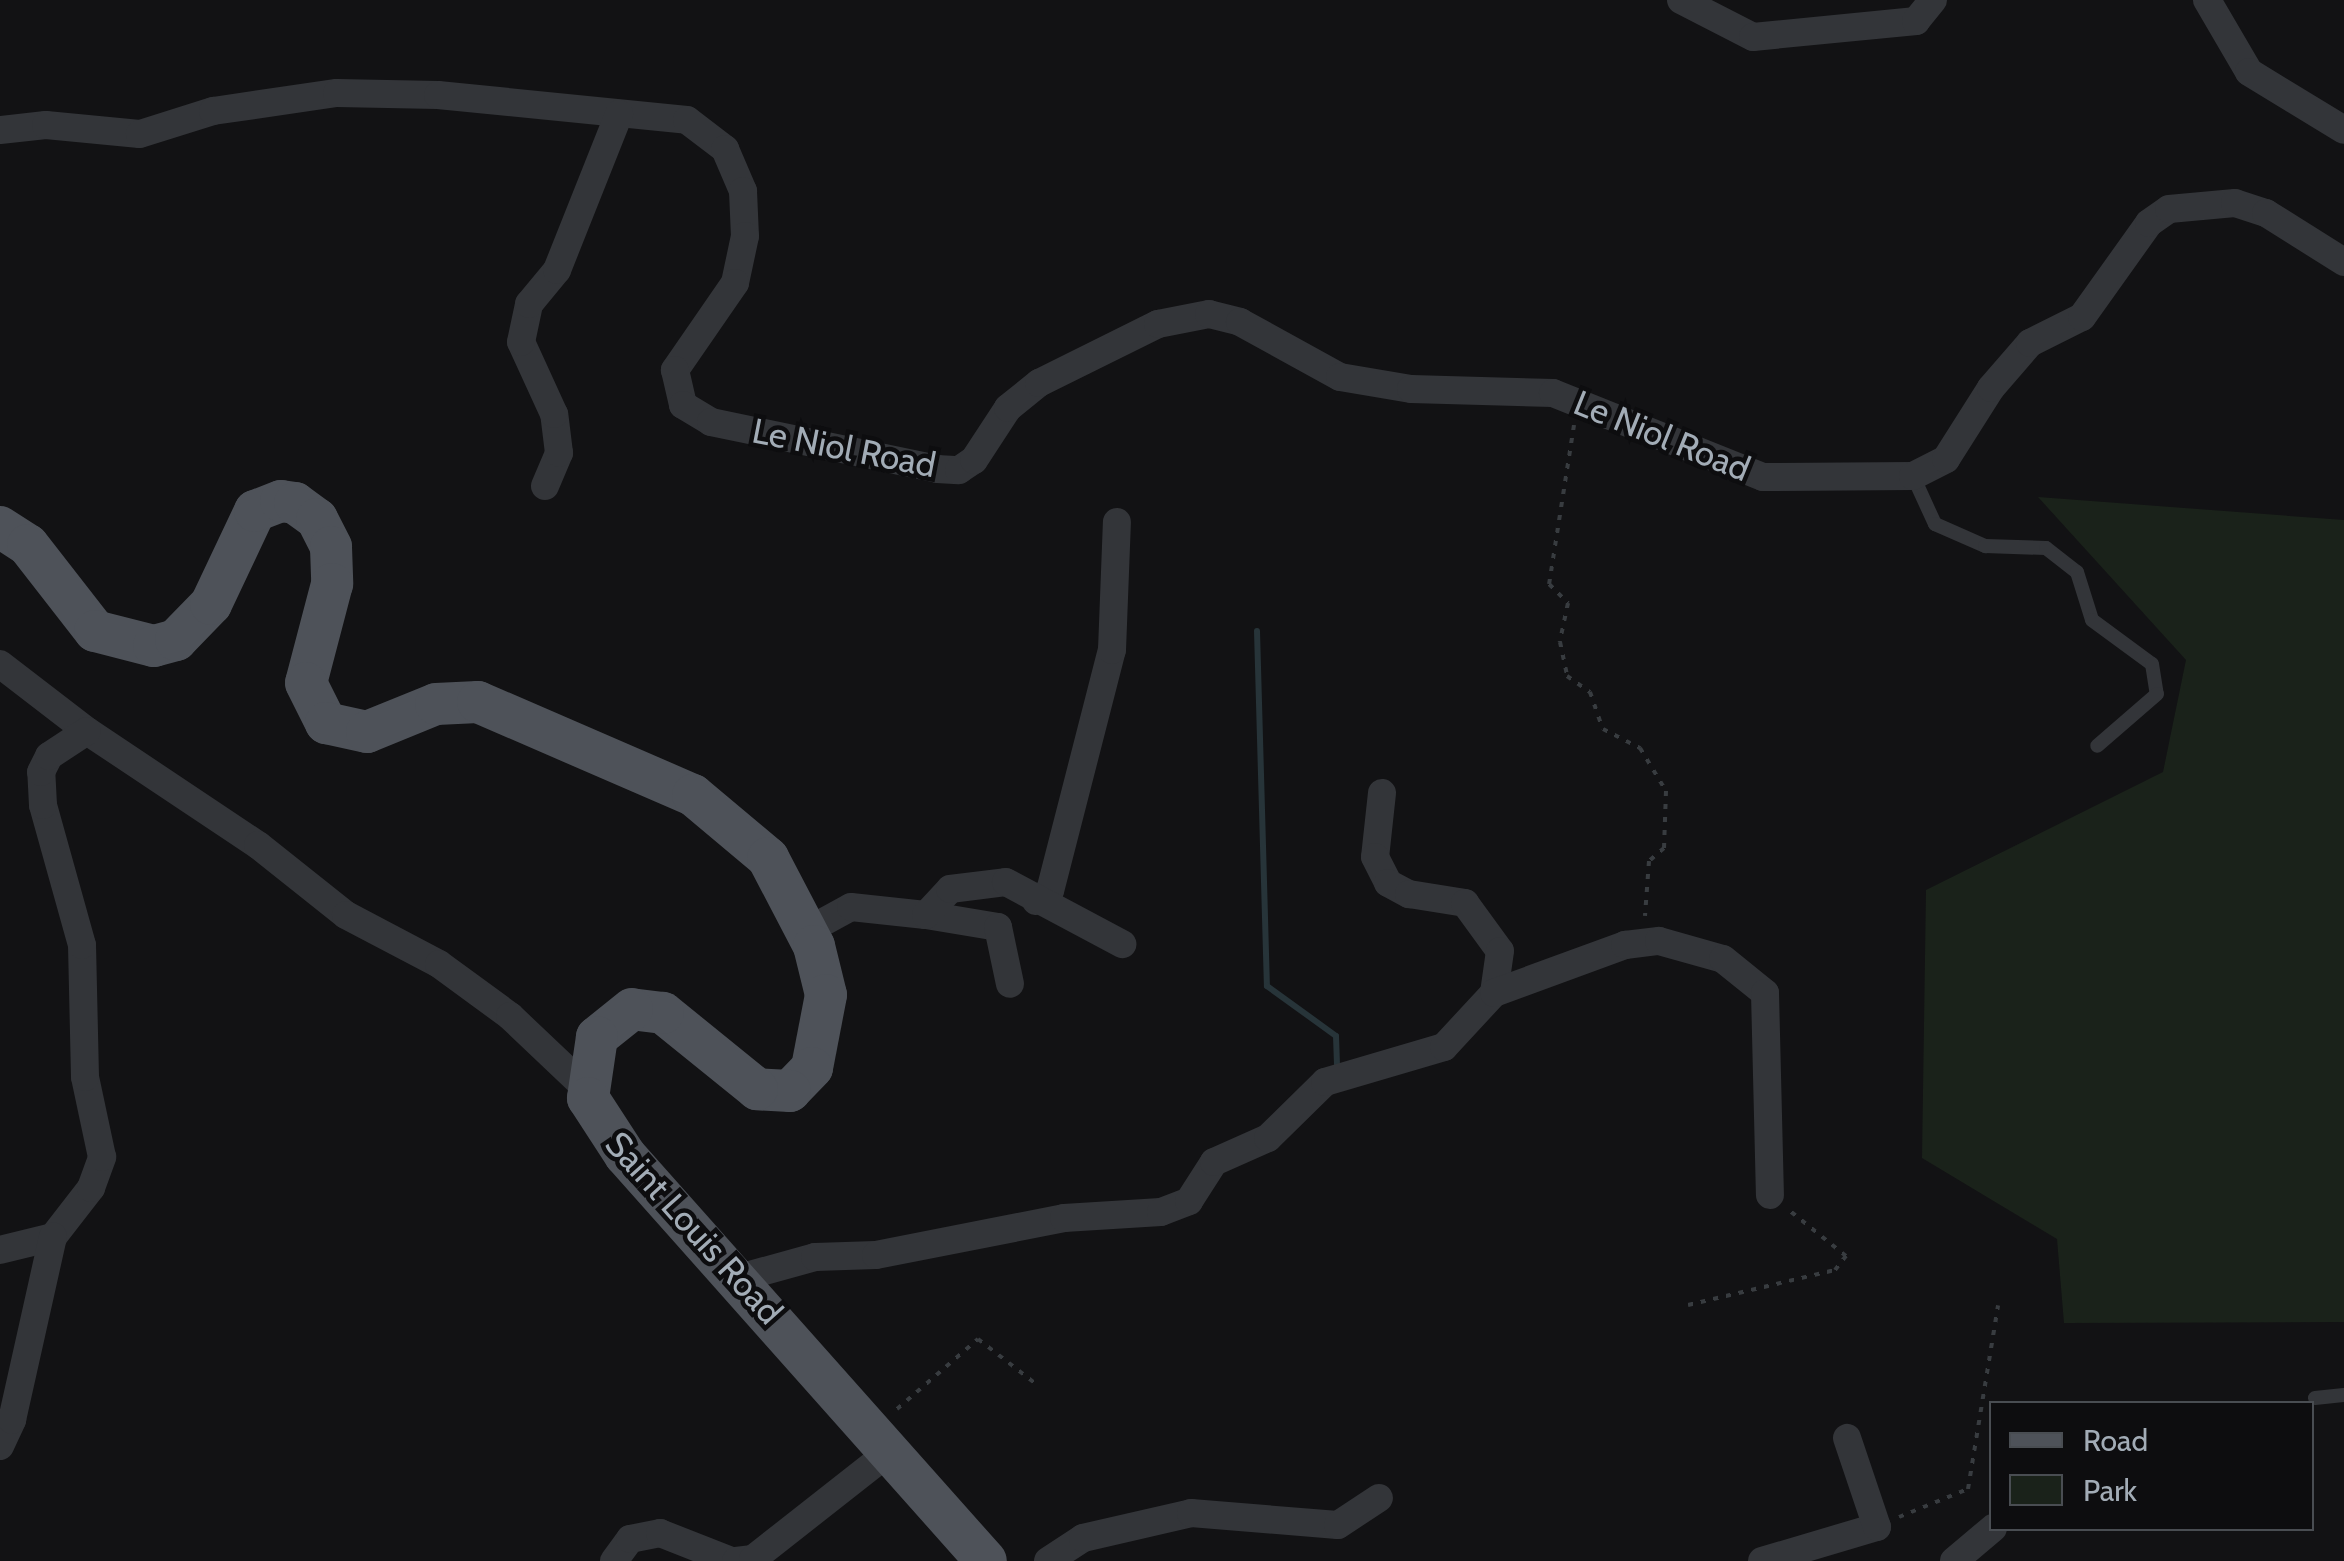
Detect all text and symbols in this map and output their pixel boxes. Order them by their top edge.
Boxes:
street label: Le Niol Road [1568,382,1756,490]
street label: Le Niol Road [749,410,939,486]
street label: Saint Louis Road [597,1123,791,1333]
legend [1989,1401,2314,1531]
text: Road [2083,1422,2148,1459]
text: Park [2083,1472,2137,1509]

